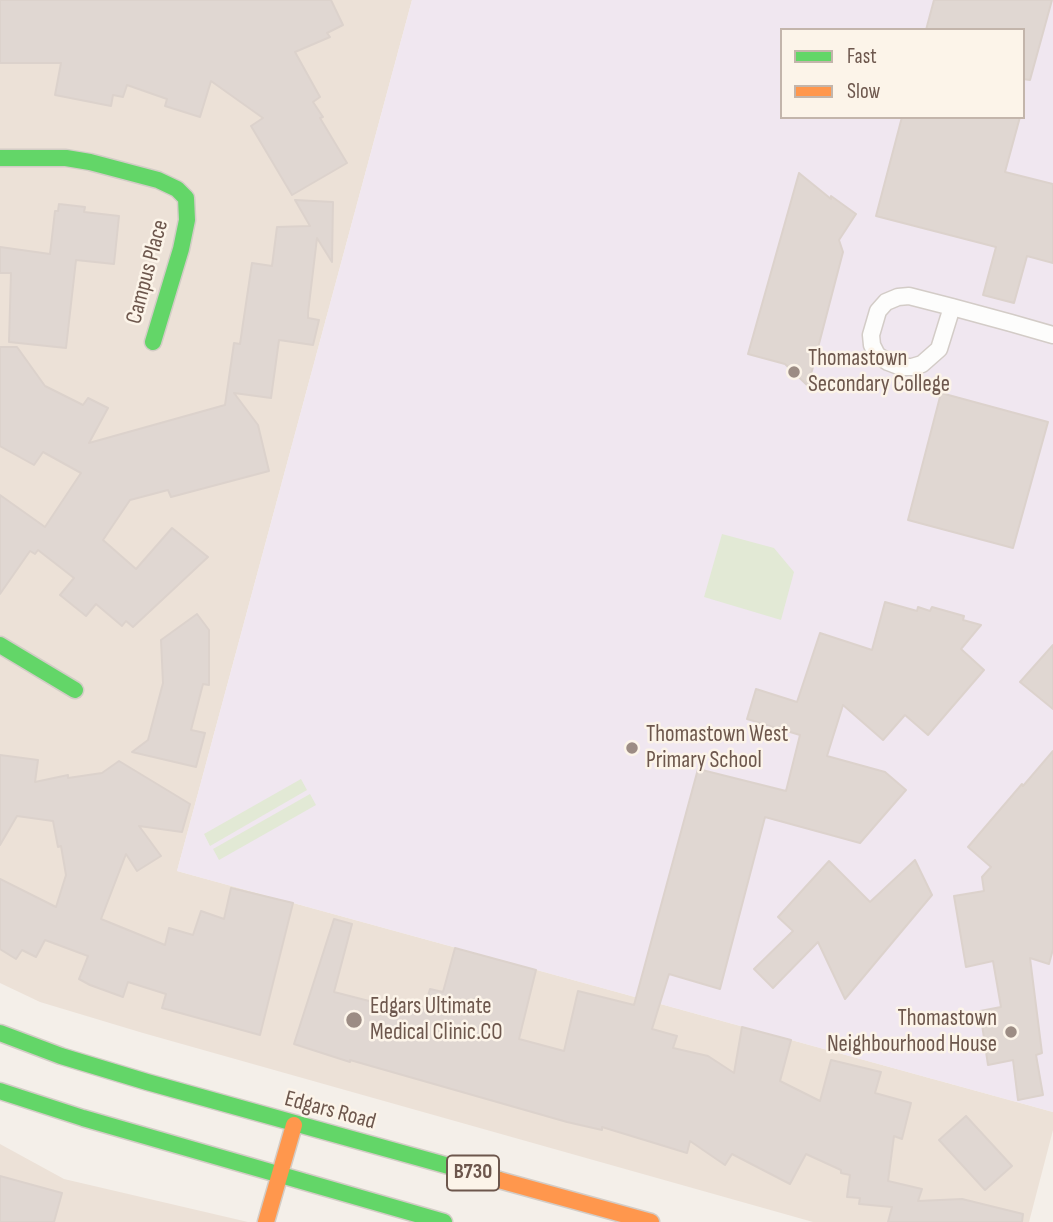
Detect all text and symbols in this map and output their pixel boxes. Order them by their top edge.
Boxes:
legend [780,28,1025,119]
text: Fast [847,44,877,69]
text: Slow [847,79,880,104]
street label: Campus Place [121,217,175,327]
place label: Thomastown Secondary College [808,345,950,399]
marker: Thomastown Secondary College [786,364,802,380]
place label: Thomastown West Primary School [646,721,788,775]
marker: Thomastown West Primary School [624,740,640,756]
place label: Edgars Ultimate Medical Clinic.CO [370,993,503,1047]
place label: Thomastown Neighbourhood House [827,1005,997,1059]
marker: Edgars Ultimate Medical Clinic.CO [344,1010,364,1030]
marker: Thomastown Neighbourhood House [1003,1024,1019,1040]
street label: Edgars Road [281,1086,379,1136]
road number: B730 [447,1156,499,1190]

